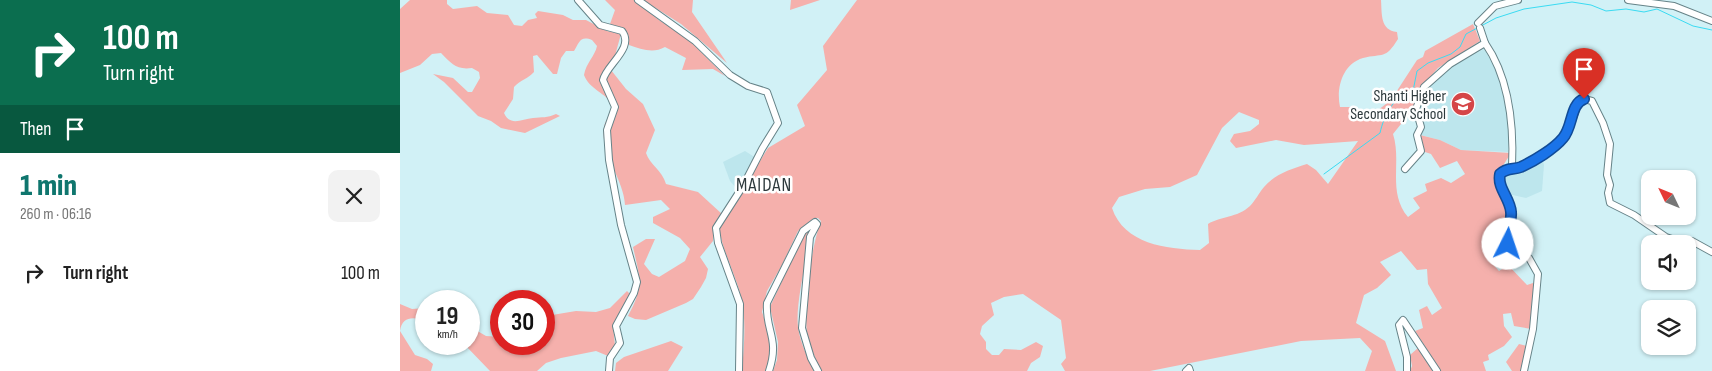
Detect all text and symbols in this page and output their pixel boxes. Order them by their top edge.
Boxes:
text: 100 m [103,17,179,60]
icon: right [20,20,85,85]
pin [1563,48,1605,99]
icon: arrive [1570,55,1598,83]
text: Turn right [103,60,174,87]
place label: Shanti Higher Secondary School [1350,87,1446,124]
school or university icon: Shanti Higher Secondary School [1450,91,1476,117]
icon: arrive [61,115,89,143]
text: Then [20,118,51,141]
text: 1 min [20,168,77,204]
button: close [328,170,380,222]
north arrow [1641,170,1696,225]
map controls [1641,170,1696,355]
district label: MAIDAN [736,174,792,197]
text: 260 m · 06:16 [20,205,92,224]
position arrow [1481,217,1533,269]
button: sound [1641,235,1696,290]
icon: right [20,259,48,287]
text: Turn right [63,262,128,285]
text: 100 m [341,262,380,285]
speed limit sign: 30 [490,290,555,355]
button: layers [1641,300,1696,355]
text: 19 [437,301,458,332]
text: km/h [437,327,458,342]

